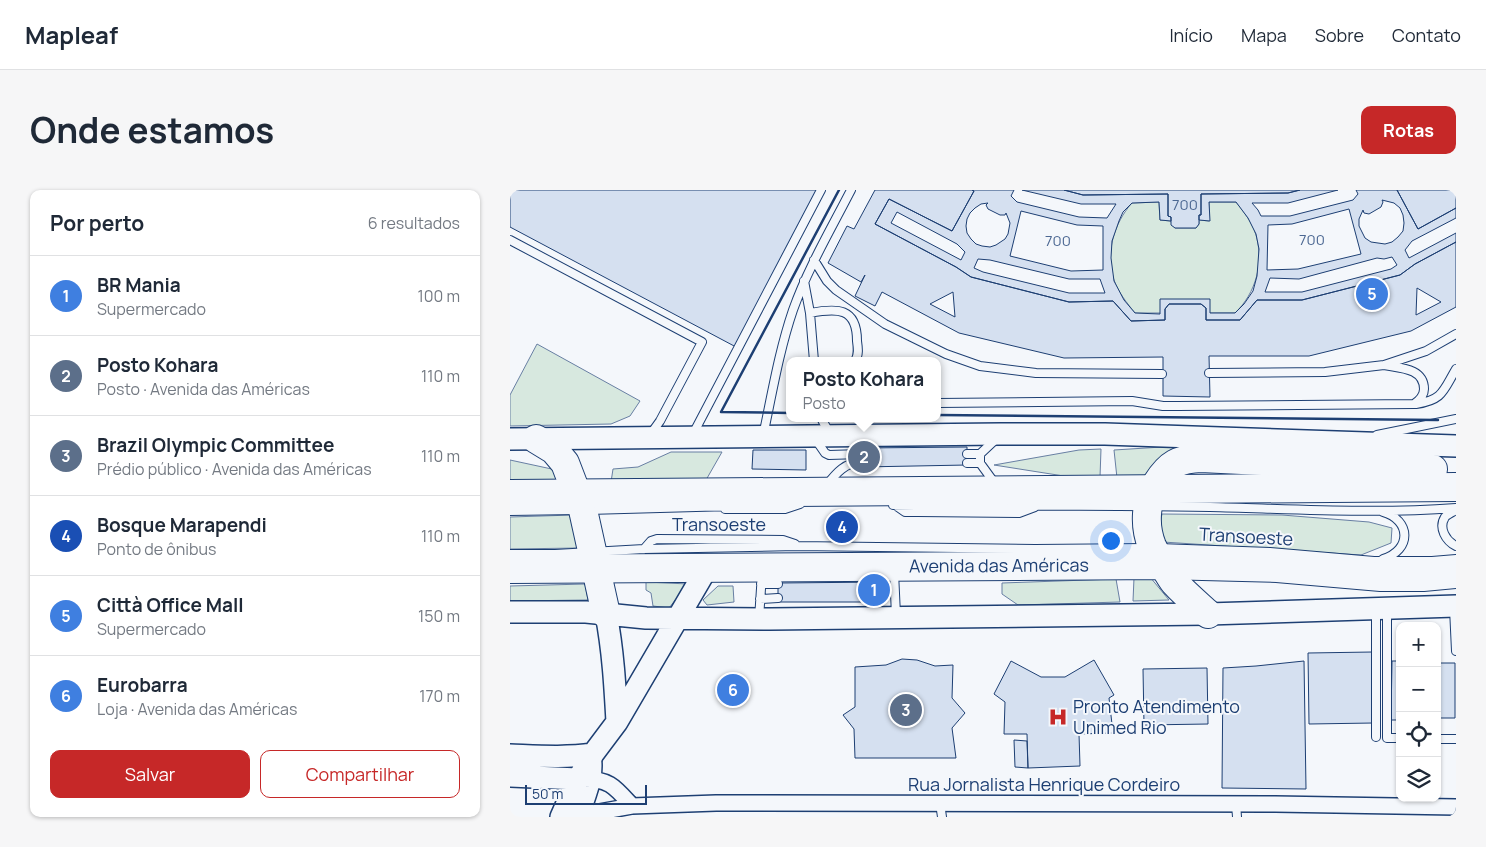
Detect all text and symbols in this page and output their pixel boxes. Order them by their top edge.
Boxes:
text: Mapleaf [25,18,118,51]
text: Início [1169,23,1213,47]
text: Mapa [1241,23,1287,47]
text: Sobre [1315,23,1364,47]
text: Contato [1392,23,1461,47]
text: Onde estamos [30,106,274,154]
button: Rotas [1361,106,1456,154]
house number: 700 [1172,194,1198,215]
text: Por perto [50,209,144,237]
text: 6 resultados [368,212,460,234]
house number: 700 [1299,229,1325,250]
house number: 700 [1045,230,1071,251]
text: BR Mania [97,272,181,298]
pin: 5 [1356,275,1388,313]
text: 1 [62,285,70,307]
text: 100 m [417,285,460,307]
text: Supermercado [97,298,206,320]
text: Posto Kohara [97,352,218,378]
popup [786,357,941,422]
text: 2 [61,365,71,387]
text: 110 m [421,365,460,387]
text: Posto Kohara [803,366,924,392]
text: Posto · Avenida das Américas [97,378,310,400]
text: Posto [803,392,846,414]
text: Brazil Olympic Committee [97,432,334,458]
pin: 2 [848,438,880,476]
text: 3 [61,445,71,467]
text: 110 m [421,445,460,467]
text: Prédio público · Avenida das Américas [97,458,372,480]
pin: 4 [826,508,858,546]
text: Bosque Marapendi [97,512,267,538]
street label: Transoeste [672,512,766,536]
street label: Transoeste [1198,522,1294,550]
text: 4 [61,525,71,547]
text: 110 m [421,525,460,547]
your location [1098,528,1124,554]
text: Ponto de ônibus [97,538,216,560]
street label: Avenida das Américas [909,552,1089,578]
pin: 1 [858,571,890,609]
text: Città Office Mall [97,592,244,618]
text: 5 [61,605,71,627]
text: 150 m [418,605,460,627]
text: Supermercado [97,618,206,640]
map controls [1396,622,1441,802]
button: + [1396,622,1441,667]
button: − [1396,667,1441,712]
pin: 6 [717,671,749,709]
text: Eurobarra [97,672,188,698]
text: 6 [61,685,71,707]
text: 170 m [419,685,460,707]
pin: 3 [890,691,922,729]
place label: Pronto Atendimento Unimed Rio [1073,694,1240,739]
text: Loja · Avenida das Américas [97,698,297,720]
hospital icon: Pronto Atendimento Unimed Rio [1047,706,1069,728]
button: locate [1396,712,1441,757]
button: Salvar [50,750,250,798]
button: Compartilhar [260,750,460,798]
button: layers [1396,757,1441,802]
street label: Rua Jornalista Henrique Cordeiro [908,772,1180,796]
scale bar [525,782,648,805]
text: 50 m [532,784,563,803]

